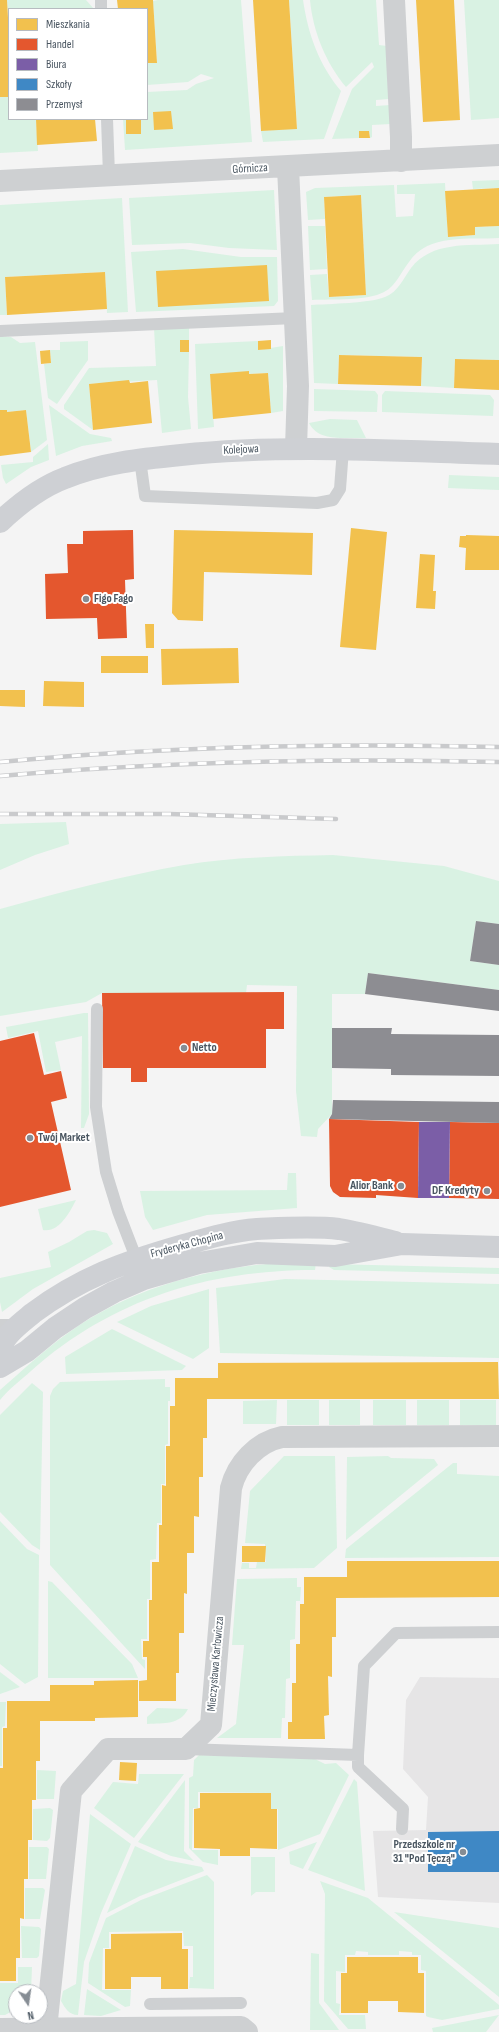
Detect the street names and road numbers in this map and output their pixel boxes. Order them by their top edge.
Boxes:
street label: Górnicza [232,161,268,177]
street label: Kolejowa [223,442,259,458]
street label: Fryderyka Chopina [149,1228,225,1262]
street label: Mieczysława Karłowicza [205,1616,227,1712]

